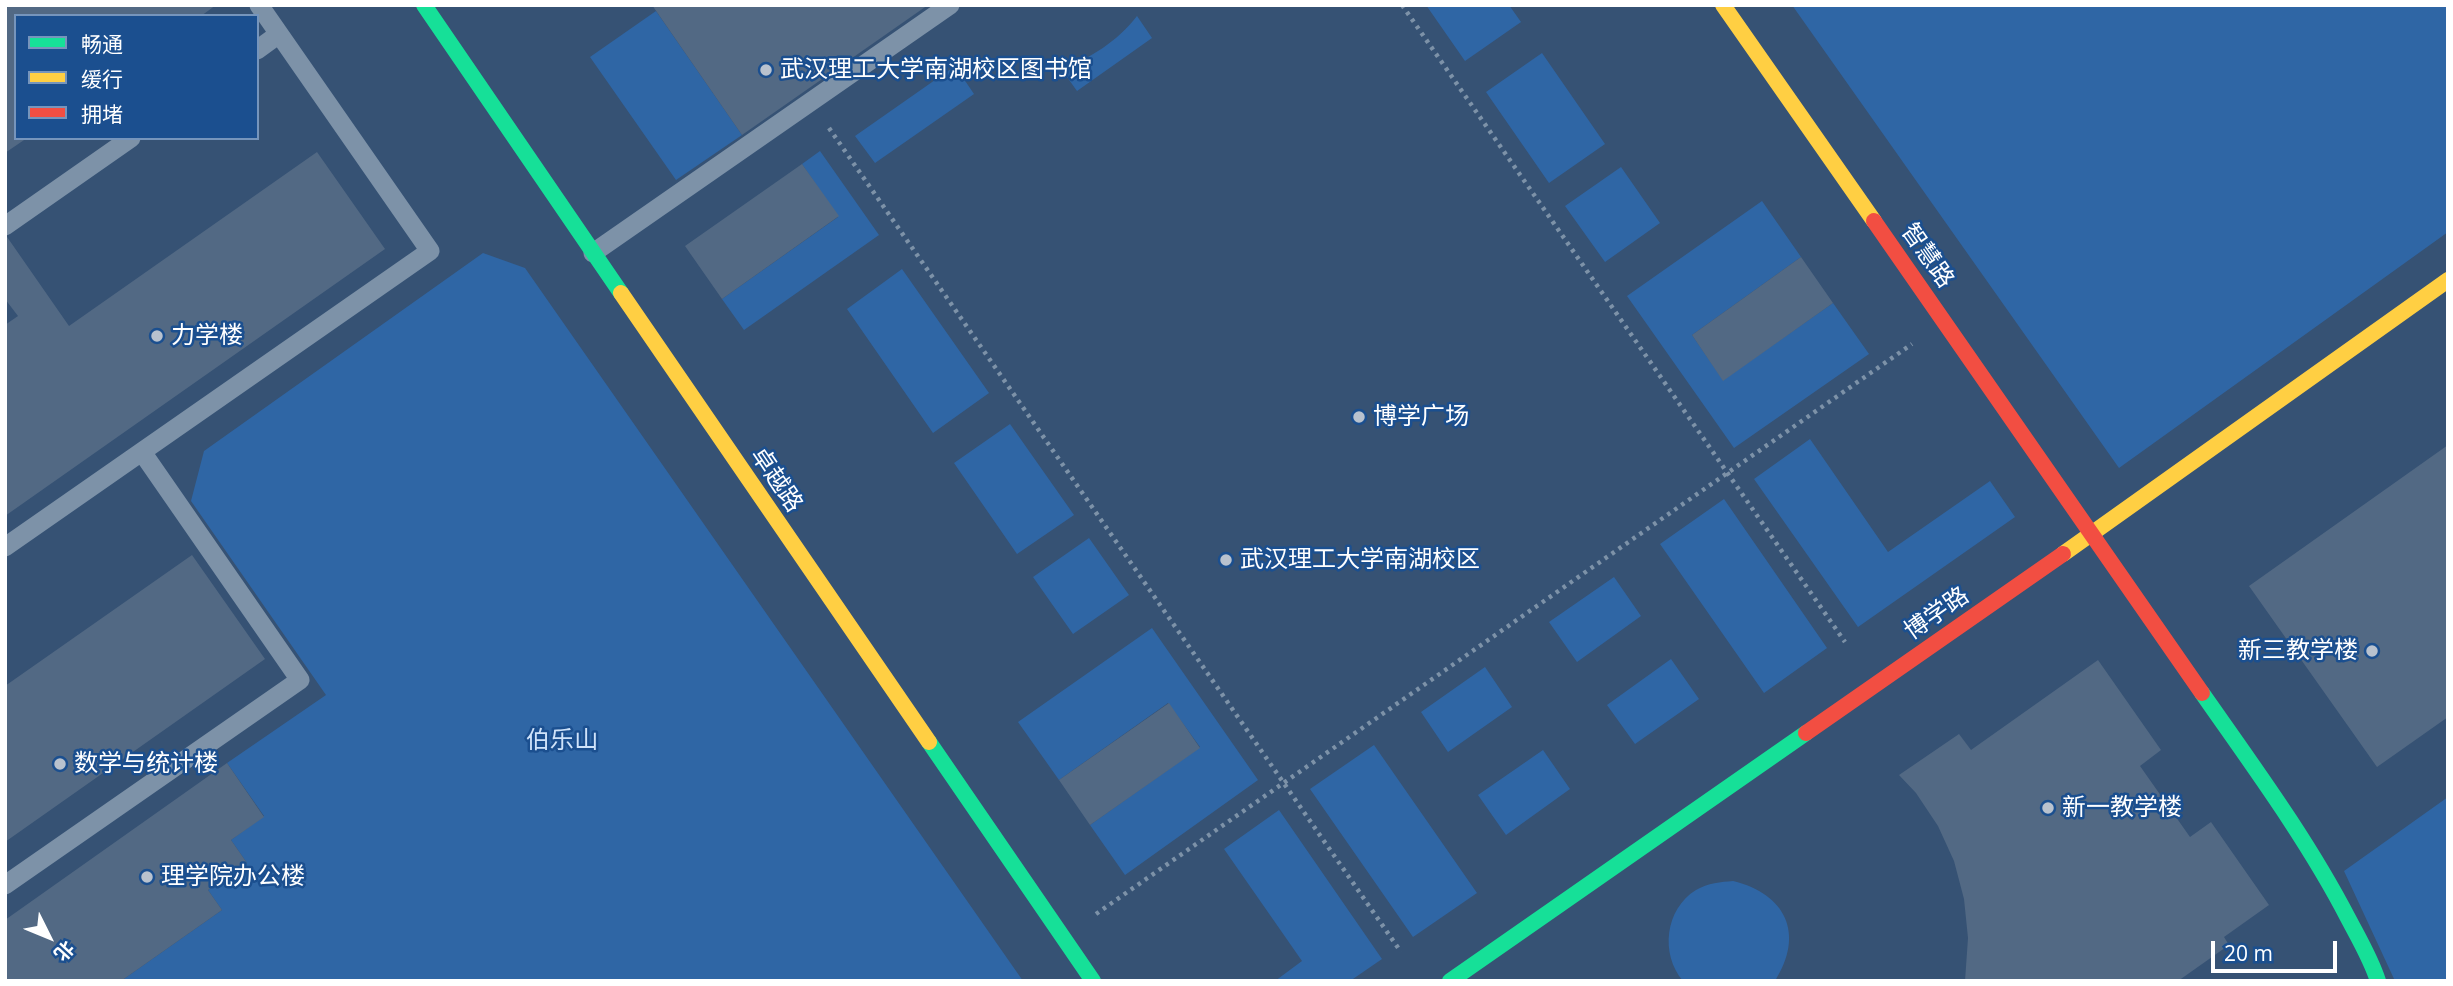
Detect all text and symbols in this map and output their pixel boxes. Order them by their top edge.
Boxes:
legend [14,14,259,140]
text: 畅通 [81,30,123,58]
place label: 武汉理工大学南湖校区图书馆 [780,56,1092,84]
marker: 武汉理工大学南湖校区图书馆 [758,62,774,78]
text: 缓行 [81,65,123,93]
text: 拥堵 [81,100,123,128]
street label: 智慧路 [1895,218,1959,294]
place label: 力学楼 [171,322,243,350]
marker: 力学楼 [149,328,165,344]
place label: 博学广场 [1373,403,1469,431]
marker: 博学广场 [1351,409,1367,425]
street label: 卓越路 [744,442,808,518]
place label: 武汉理工大学南湖校区 [1240,546,1480,574]
marker: 武汉理工大学南湖校区 [1218,552,1234,568]
street label: 博学路 [1899,582,1975,646]
place label: 新三教学楼 [2238,637,2358,665]
marker: 新三教学楼 [2364,643,2380,659]
park label: 伯乐山 [526,727,598,755]
place label: 数学与统计楼 [74,750,218,778]
marker: 数学与统计楼 [52,756,68,772]
place label: 新一教学楼 [2062,794,2182,822]
marker: 新一教学楼 [2040,800,2056,816]
place label: 理学院办公楼 [161,863,305,891]
marker: 理学院办公楼 [139,869,155,885]
north arrow [14,902,84,972]
scale bar [2215,926,2341,970]
text: 北 [48,935,80,967]
text: 20 m [2224,939,2273,967]

